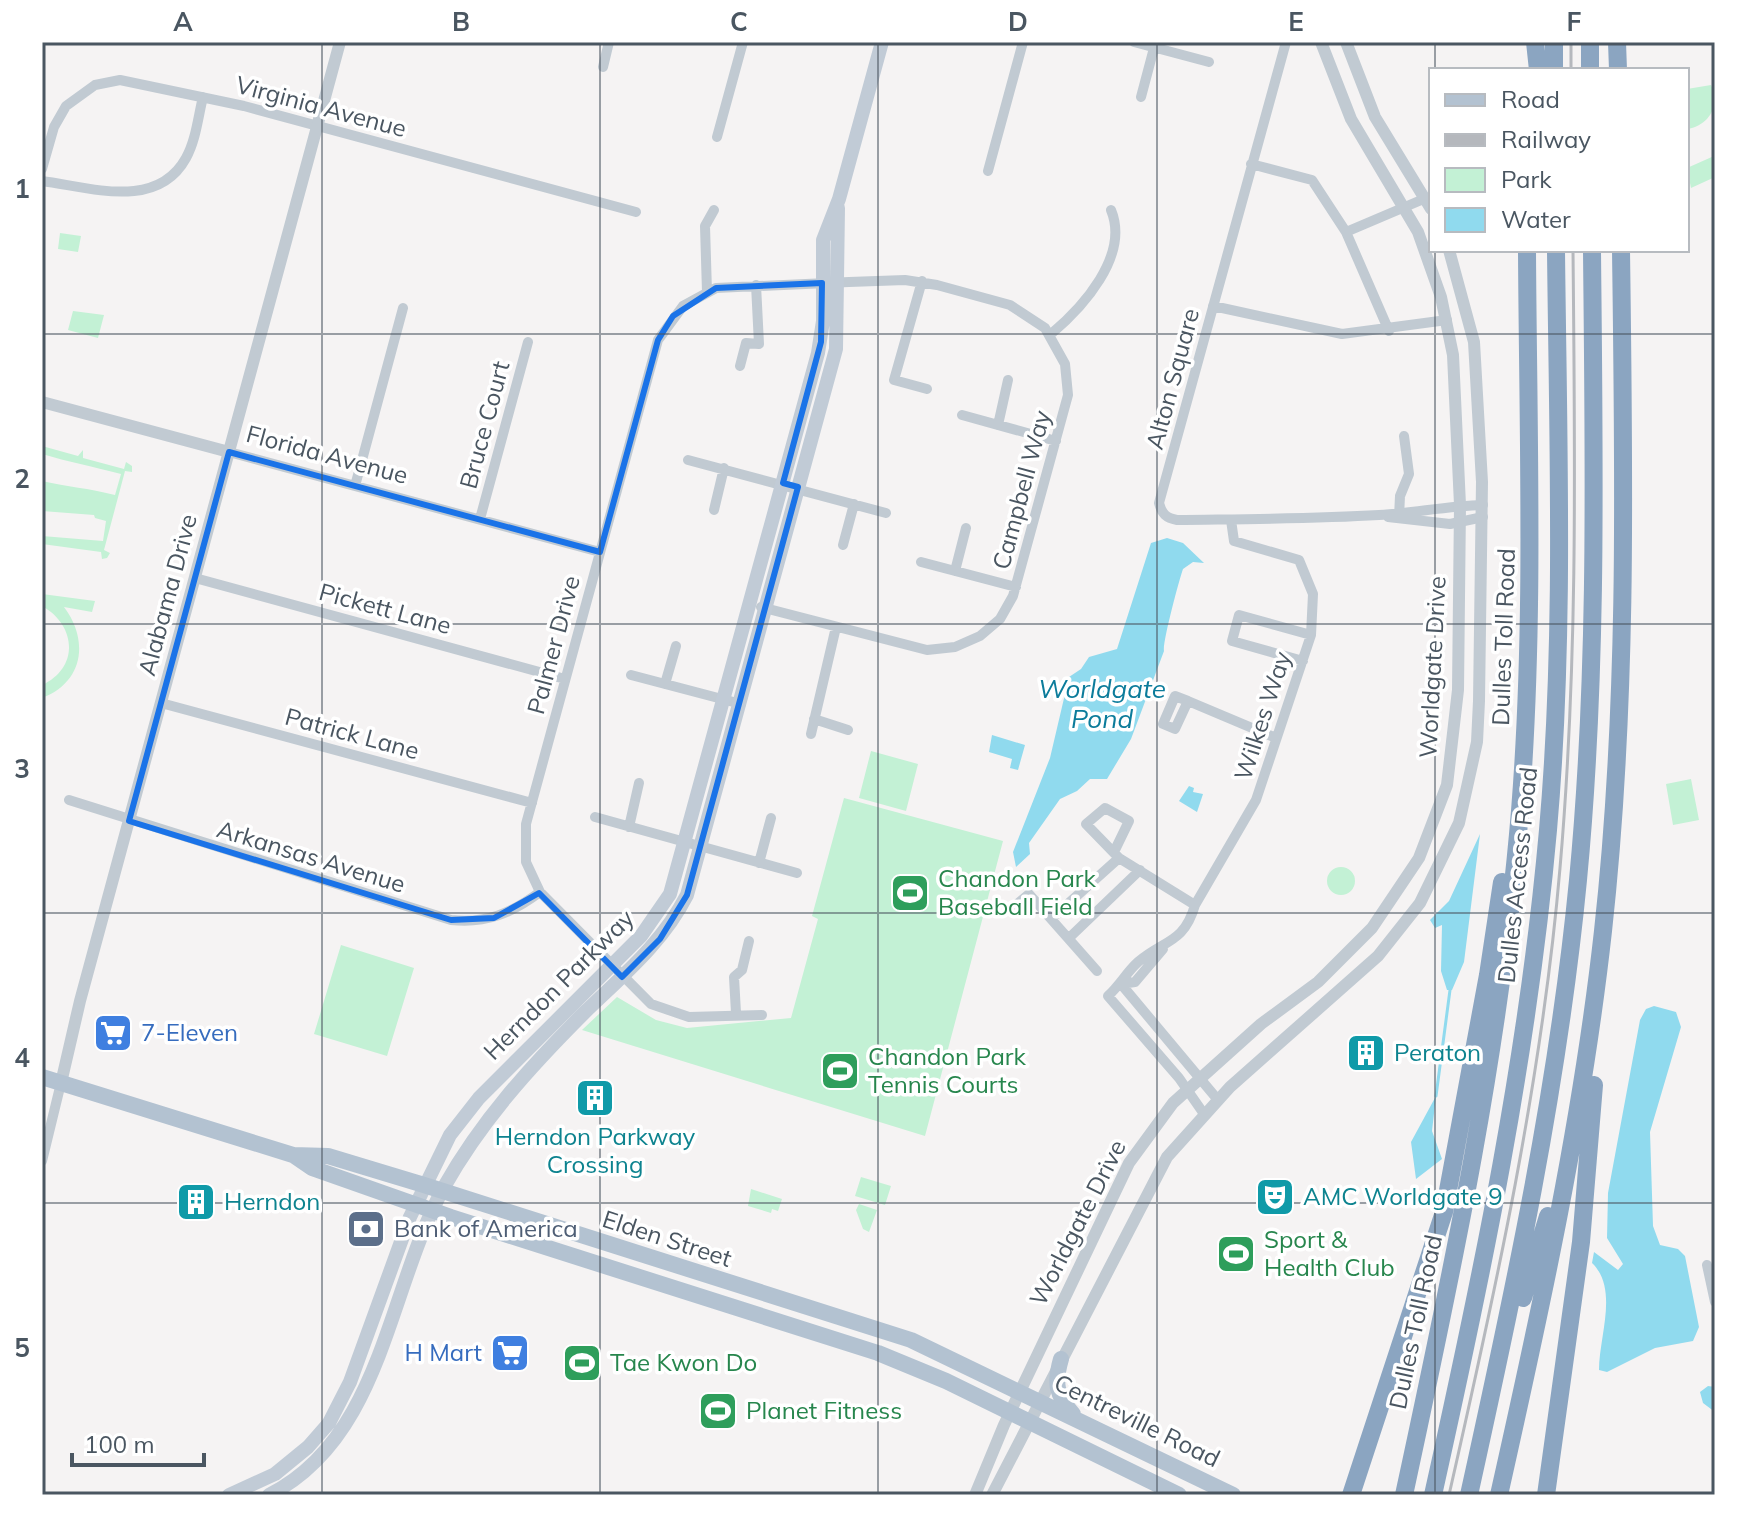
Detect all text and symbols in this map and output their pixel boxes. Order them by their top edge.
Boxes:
text: A [173,5,193,38]
text: B [452,5,470,38]
text: C [730,5,748,38]
text: D [1008,5,1028,38]
text: E [1288,5,1304,38]
text: F [1567,5,1582,38]
legend [1429,68,1689,252]
street label: Virginia Avenue [233,69,410,143]
text: Road [1501,84,1560,114]
text: Railway [1501,124,1591,154]
text: Park [1501,164,1552,194]
text: 1 [14,172,30,205]
text: Water [1501,204,1571,234]
street label: Alton Square [1139,305,1205,453]
street label: Bruce Court [453,358,515,492]
street label: Campbell Way [985,407,1057,573]
street label: Florida Avenue [243,418,411,490]
text: 2 [14,462,30,495]
street label: Alabama Drive [131,511,203,679]
street label: Dulles Toll Road [1485,548,1521,726]
street label: Palmer Drive [520,572,586,717]
street label: Worldgate Drive [1412,575,1452,759]
street label: Pickett Lane [316,576,455,640]
street label: Wilkes Way [1227,647,1297,784]
water label: Worldgate Pond [1038,672,1166,735]
street label: Patrick Lane [282,701,422,765]
text: 3 [14,752,30,785]
street label: Dulles Access Road [1491,765,1543,984]
street label: Arkansas Avenue [214,813,409,899]
place label: Chandon Park Baseball Field [938,863,1097,921]
sports icon: Chandon Park Baseball Field [889,872,931,914]
street label: Herndon Parkway [477,903,640,1066]
supermarket icon: 7-Eleven [92,1012,134,1054]
place label: 7-Eleven [141,1017,238,1047]
building icon: Peraton [1345,1032,1387,1074]
place label: Peraton [1394,1037,1481,1067]
text: 4 [14,1041,30,1074]
place label: Chandon Park Tennis Courts [868,1041,1027,1099]
sports icon: Chandon Park Tennis Courts [819,1050,861,1092]
building icon: Herndon Parkway Crossing [574,1077,616,1119]
place label: Herndon Parkway Crossing [495,1121,695,1179]
street label: Worldgate Drive [1022,1135,1132,1311]
theatre icon: AMC Worldgate 9 [1254,1176,1296,1218]
building icon: Herndon [175,1181,217,1223]
place label: AMC Worldgate 9 [1303,1181,1503,1211]
place label: Herndon [224,1186,320,1216]
street label: Elden Street [599,1203,736,1273]
bank icon: Bank of America [345,1208,387,1250]
place label: Bank of America [394,1213,578,1243]
place label: Sport & Health Club [1264,1224,1395,1282]
street label: Dulles Toll Road [1382,1232,1448,1412]
sports icon: Sport & Health Club [1215,1233,1257,1275]
text: 5 [14,1331,30,1364]
supermarket icon: H Mart [489,1332,531,1374]
place label: H Mart [405,1337,482,1367]
sports icon: Tae Kwon Do [561,1342,603,1384]
place label: Tae Kwon Do [610,1347,757,1377]
street label: Centreville Road [1050,1367,1225,1473]
sports icon: Planet Fitness [697,1390,739,1432]
place label: Planet Fitness [746,1395,902,1425]
scale bar [72,1417,204,1467]
text: 100 m [84,1429,155,1459]

